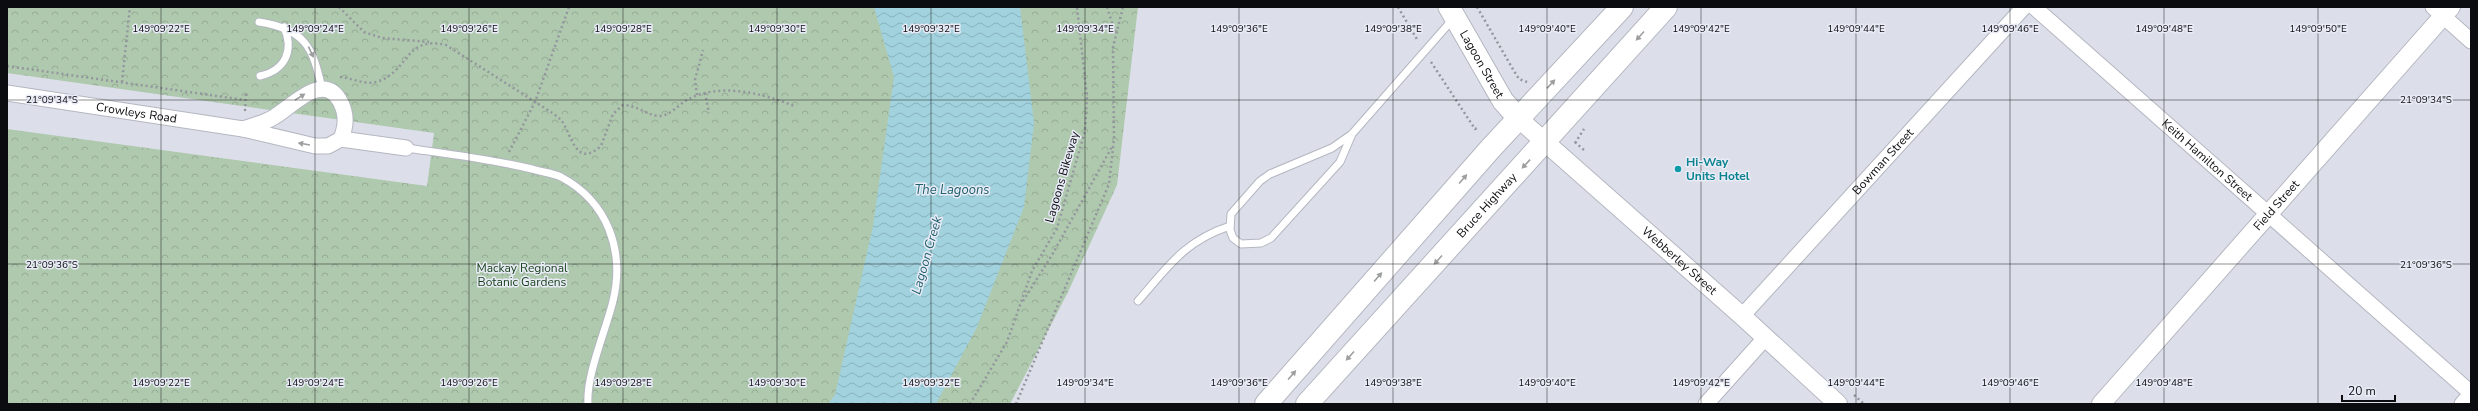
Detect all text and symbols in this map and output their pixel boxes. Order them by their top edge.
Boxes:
text: 149°09'22"E [132,22,190,36]
text: 149°09'24"E [286,22,344,36]
text: 149°09'26"E [440,22,498,36]
text: 149°09'28"E [594,22,652,36]
text: 149°09'30"E [748,22,806,36]
text: 149°09'32"E [902,22,960,36]
text: 149°09'34"E [1056,22,1114,36]
text: 149°09'36"E [1210,22,1268,36]
text: 149°09'38"E [1364,22,1422,36]
text: 149°09'40"E [1518,22,1576,36]
text: 149°09'42"E [1672,22,1730,36]
text: 149°09'44"E [1827,22,1885,36]
text: 149°09'46"E [1981,22,2039,36]
text: 149°09'48"E [2135,22,2193,36]
text: 149°09'50"E [2289,22,2347,36]
street label: Lagoon Street [1456,27,1508,102]
one-way arrow [1635,31,1644,41]
one-way arrow [308,47,314,58]
one-way arrow [1547,79,1556,89]
text: 21°09'34"S [26,93,78,107]
one-way arrow [295,93,305,101]
text: 21°09'34"S [2400,93,2452,107]
street label: Crowleys Road [95,99,178,127]
street label: Keith Hamilton Street [2158,115,2257,205]
street label: Bowman Street [1849,125,1918,198]
street label: Lagoons Bikeway [1041,129,1083,225]
one-way arrow [298,141,310,147]
place label: Hi-Way Units Hotel [1686,154,1750,184]
one-way arrow [1521,159,1530,170]
marker: Hi-Way Units Hotel [1673,164,1683,174]
street label: Bruce Highway [1453,169,1521,241]
one-way arrow [1459,174,1468,184]
street label: Field Street [2250,176,2303,234]
water label: The Lagoons [914,181,990,199]
water label: Lagoon Creek [907,214,947,296]
street label: Webberley Street [1638,223,1721,299]
one-way arrow [1433,255,1442,265]
text: 21°09'36"S [26,258,78,272]
text: 21°09'36"S [2400,258,2452,272]
park label: Mackay Regional Botanic Gardens [476,260,568,290]
one-way arrow [1373,272,1382,282]
one-way arrow [1346,351,1355,362]
one-way arrow [1287,370,1296,379]
text: 149°09'22"E [132,376,190,390]
text: 149°09'24"E [286,376,344,390]
text: 149°09'26"E [440,376,498,390]
text: 149°09'28"E [594,376,652,390]
text: 149°09'30"E [748,376,806,390]
text: 149°09'32"E [902,376,960,390]
text: 149°09'34"E [1056,376,1114,390]
text: 149°09'36"E [1210,376,1268,390]
text: 149°09'38"E [1364,376,1422,390]
text: 149°09'40"E [1518,376,1576,390]
text: 149°09'42"E [1672,376,1730,390]
text: 149°09'44"E [1827,376,1885,390]
text: 149°09'46"E [1981,376,2039,390]
text: 149°09'48"E [2135,376,2193,390]
scale bar [2342,377,2395,403]
text: 20 m [2348,383,2376,399]

